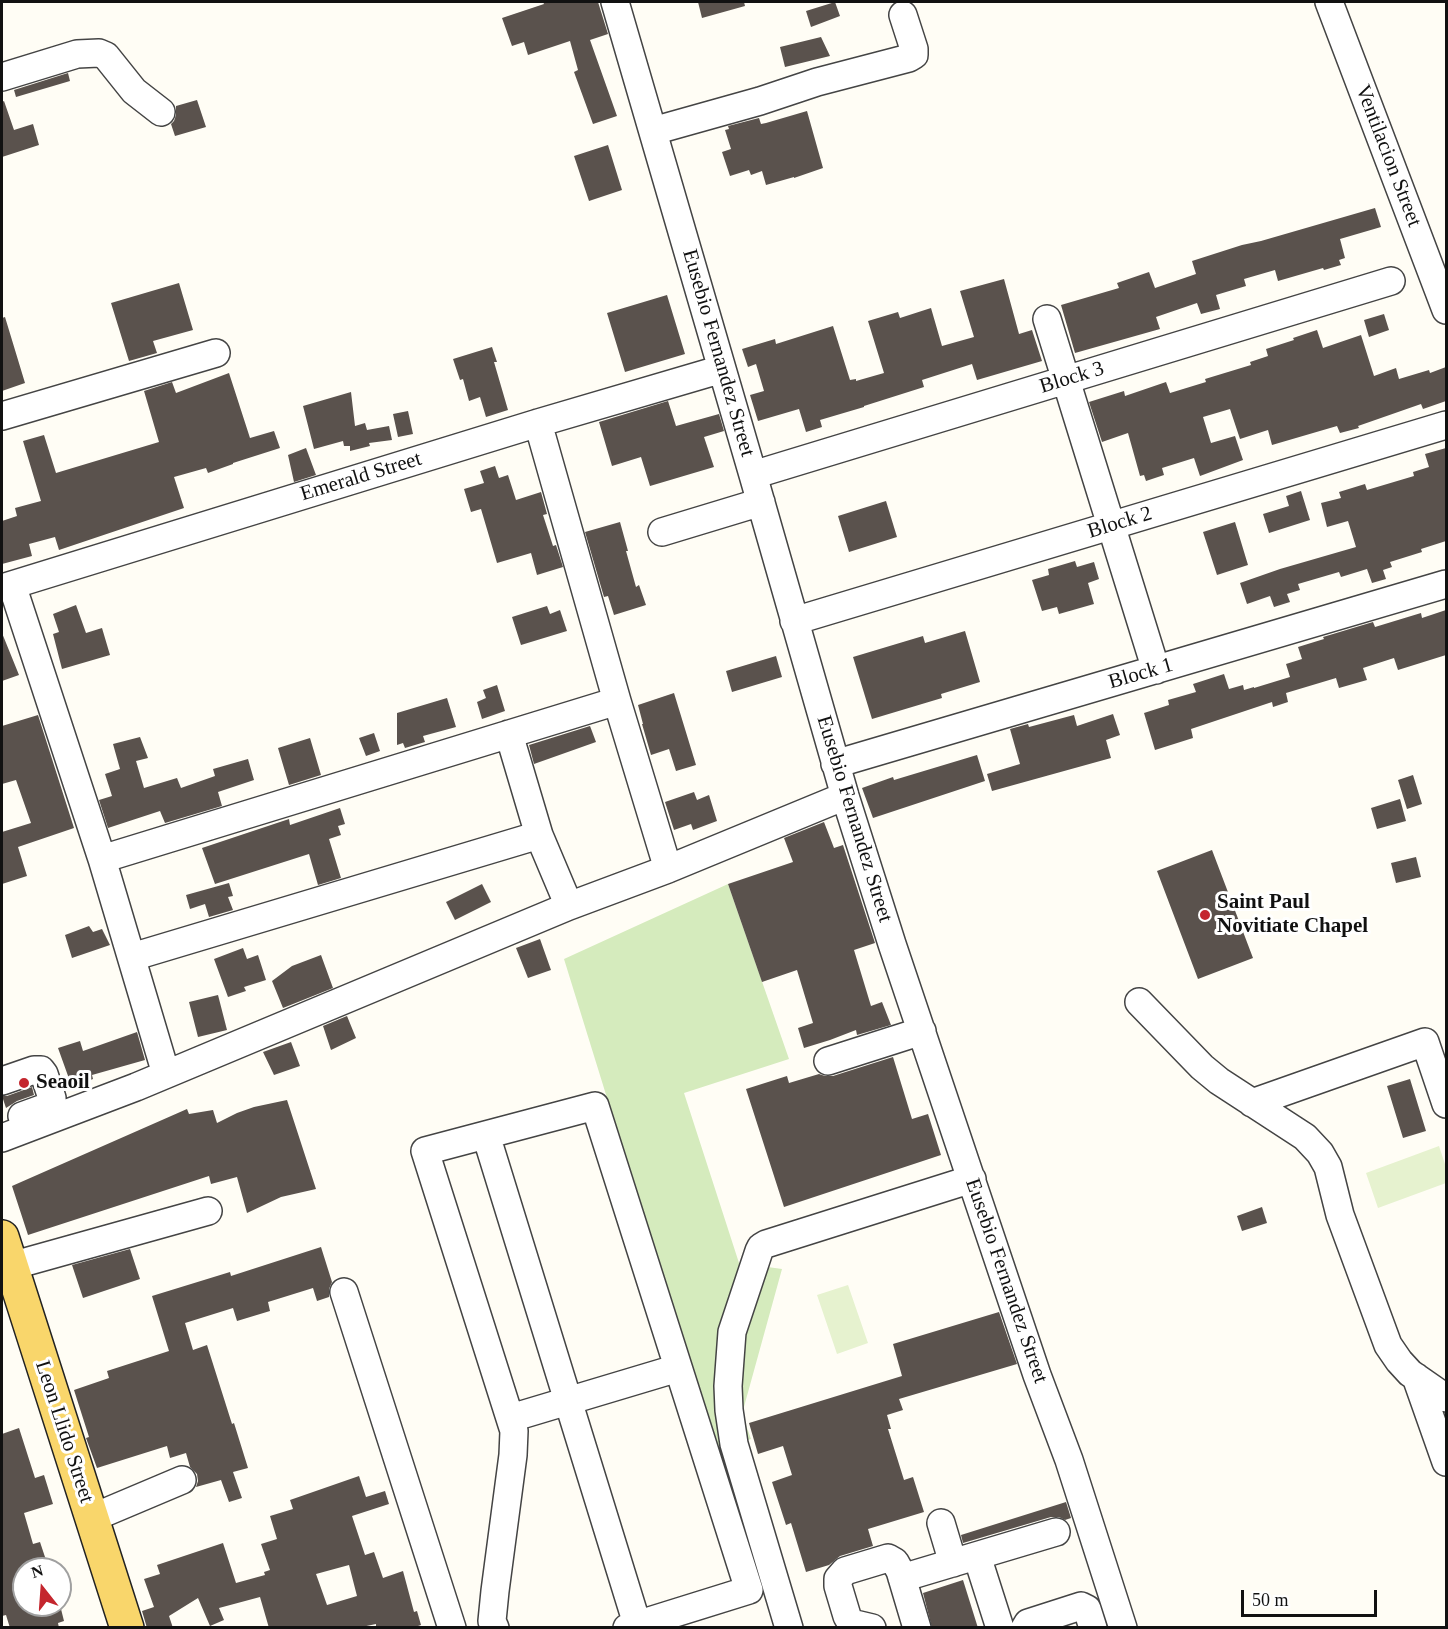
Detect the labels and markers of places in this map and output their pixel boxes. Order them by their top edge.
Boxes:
place label: Saint Paul Novitiate Chapel [1217,890,1368,940]
marker: Saint Paul Novitiate Chapel [1198,908,1212,922]
place label: Seaoil [36,1070,90,1096]
marker: Seaoil [17,1076,31,1090]

